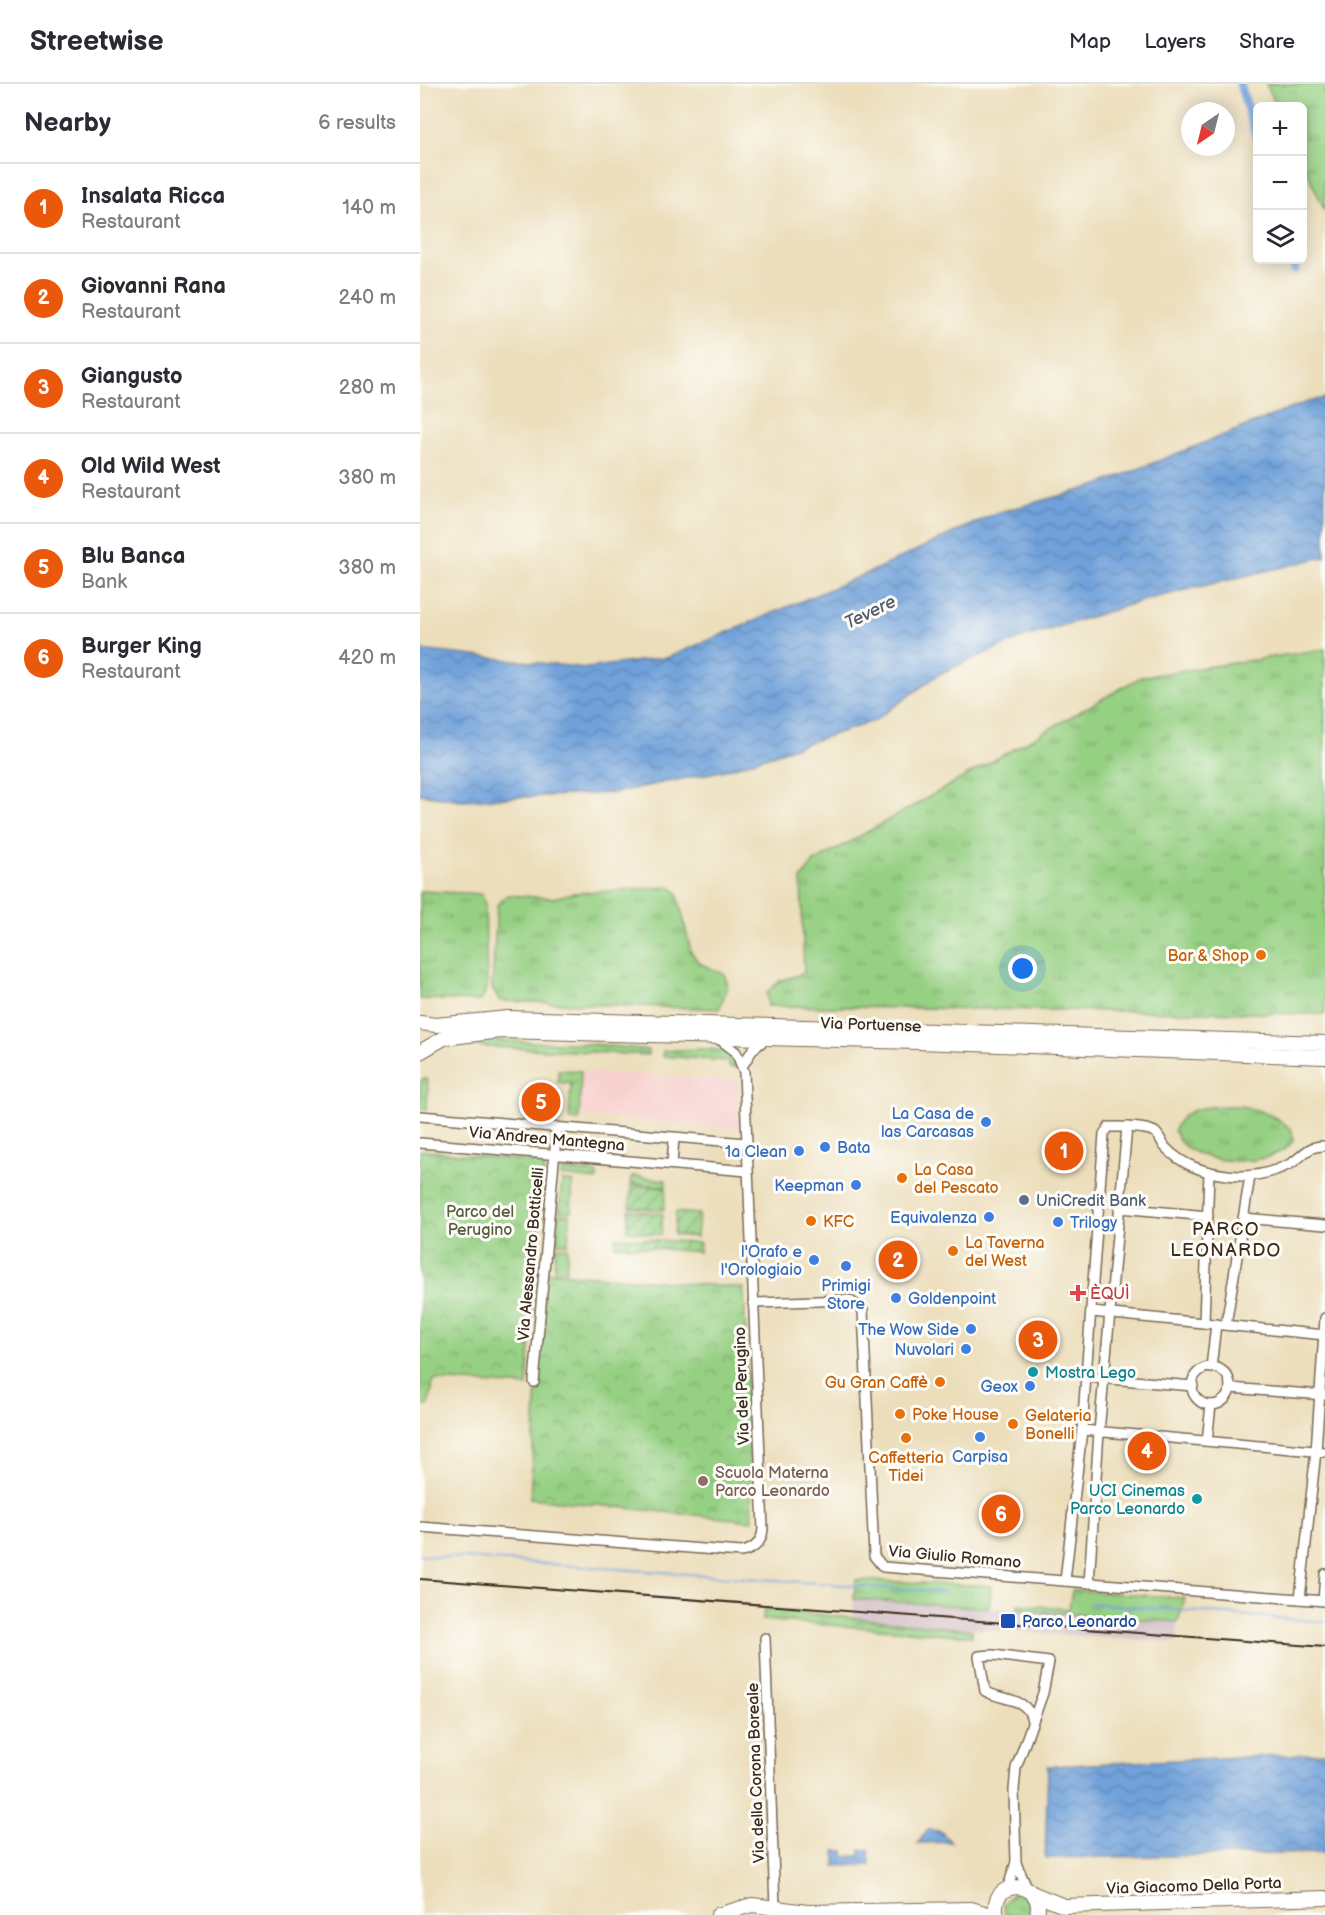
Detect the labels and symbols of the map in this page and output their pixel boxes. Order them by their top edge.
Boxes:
north arrow [1181,102,1235,156]
water label: Tevere [841,591,899,634]
place label: Bar & Shop [1167,947,1249,966]
marker: Bar & Shop [1254,948,1268,962]
your location [1008,954,1037,983]
street label: Via Portuense [820,1014,922,1037]
pin: 5 [522,1080,560,1124]
place label: La Casa de las Carcasas [881,1105,975,1142]
marker: La Casa de las Carcasas [979,1115,993,1129]
street label: Via Andrea Mantegna [468,1123,626,1156]
pin: 1 [1044,1128,1084,1174]
place label: Bata [837,1139,871,1158]
marker: Bata [818,1140,832,1154]
place label: 1a Clean [725,1143,787,1162]
marker: 1a Clean [792,1144,806,1158]
place label: La Casa del Pescato [914,1161,998,1198]
street label: Via Alessandro Botticelli [514,1167,549,1342]
marker: La Casa del Pescato [895,1171,909,1185]
place label: Keepman [774,1177,844,1196]
marker: Keepman [849,1178,863,1192]
place label: UniCredit Bank [1036,1192,1146,1211]
marker: UniCredit Bank [1017,1193,1031,1207]
park label: Parco del Perugino [446,1203,514,1240]
place label: Equivalenza [890,1209,977,1228]
marker: Equivalenza [982,1210,996,1224]
place label: KFC [823,1213,854,1232]
marker: KFC [804,1214,818,1228]
place label: Trilogy [1070,1214,1118,1233]
marker: Trilogy [1051,1215,1065,1229]
district label: PARCO LEONARDO [1170,1219,1282,1261]
place label: La Taverna del West [965,1234,1044,1271]
pin: 2 [878,1238,918,1282]
place label: l'Orafo e l'Orologiaio [721,1243,803,1280]
marker: La Taverna del West [946,1244,960,1258]
marker: l'Orafo e l'Orologiaio [807,1253,821,1267]
marker: Primigi Store [839,1259,853,1273]
place label: Primigi Store [821,1277,871,1314]
place label: ÈQUÌ [1090,1283,1130,1304]
marker: ÈQUÌ [1071,1286,1085,1300]
place label: Goldenpoint [908,1290,996,1309]
marker: Goldenpoint [889,1291,903,1305]
pin: 3 [1018,1318,1058,1362]
place label: The Wow Side [858,1321,959,1340]
marker: The Wow Side [964,1322,978,1336]
street label: Via del Perugino [731,1327,754,1445]
place label: Nuvolari [894,1341,954,1360]
marker: Nuvolari [959,1342,973,1356]
place label: Mostra Lego [1045,1364,1136,1383]
marker: Mostra Lego [1026,1365,1040,1379]
place label: Gu Gran Caffè [825,1374,928,1393]
marker: Gu Gran Caffè [933,1375,947,1389]
place label: Geox [980,1378,1019,1397]
marker: Geox [1023,1379,1037,1393]
place label: Poke House [912,1406,999,1425]
marker: Poke House [893,1407,907,1421]
place label: Gelateria Bonelli [1025,1407,1092,1444]
marker: Gelateria Bonelli [1006,1417,1020,1431]
pin: 4 [1128,1428,1166,1474]
marker: Carpisa [973,1430,987,1444]
marker: Caffetteria Tidei [899,1431,913,1445]
place label: Carpisa [952,1448,1008,1467]
place label: Caffetteria Tidei [868,1449,944,1486]
place label: Scuola Materna Parco Leonardo [715,1464,830,1501]
marker: Scuola Materna Parco Leonardo [696,1474,710,1488]
place label: UCI Cinemas Parco Leonardo [1070,1482,1185,1519]
pin: 6 [982,1492,1020,1536]
marker: UCI Cinemas Parco Leonardo [1190,1492,1204,1506]
street label: Via Giulio Romano [888,1542,1022,1573]
marker: Parco Leonardo [999,1612,1017,1630]
place label: Parco Leonardo [1022,1613,1137,1632]
street label: Via della Corona Boreale [744,1682,769,1863]
street label: Via Giacomo Della Porta [1106,1874,1282,1899]

